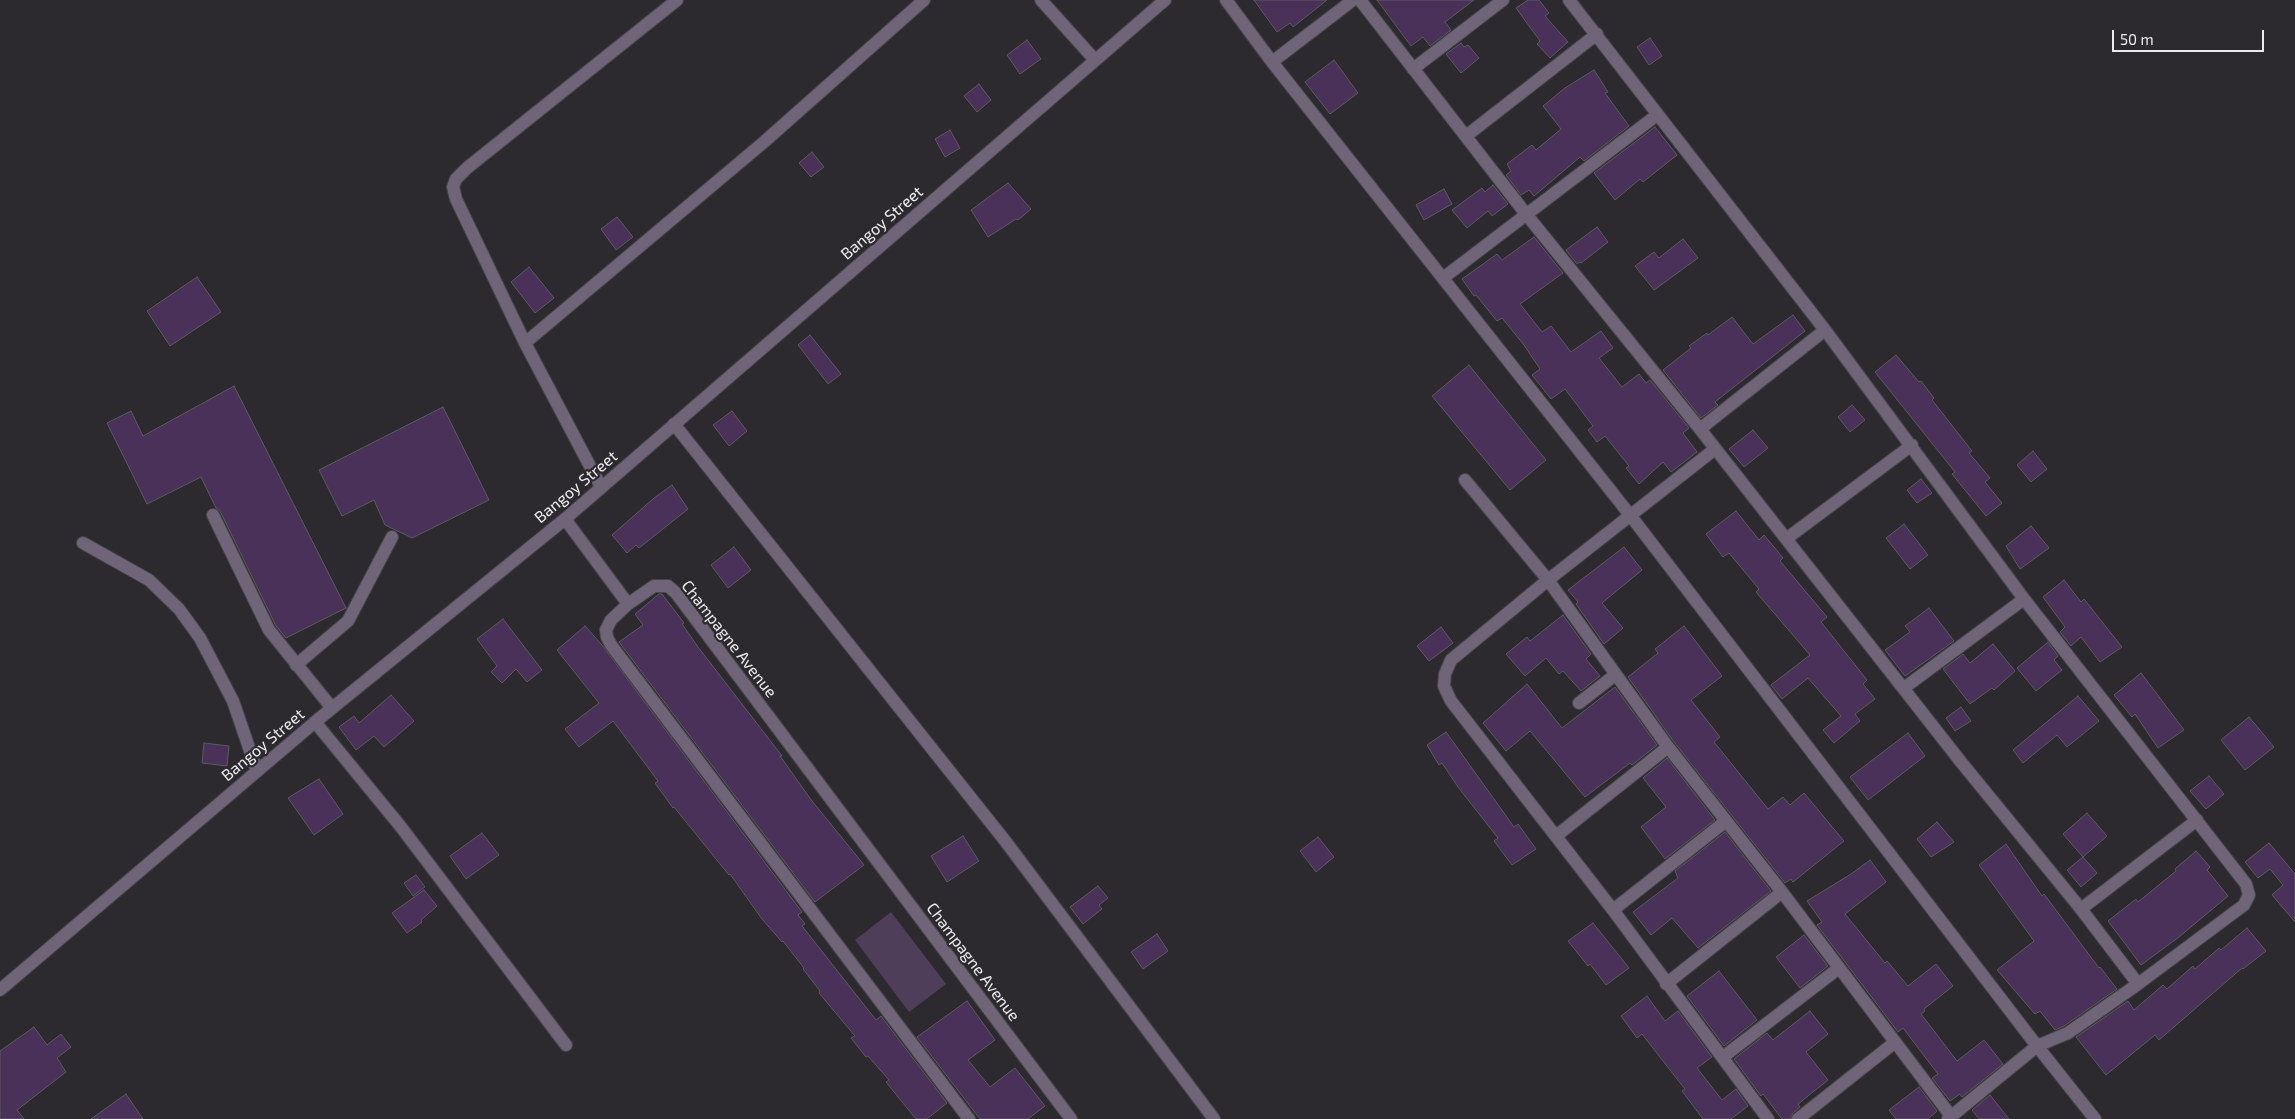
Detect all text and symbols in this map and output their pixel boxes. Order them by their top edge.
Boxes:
scale bar [2115,20,2268,52]
text: 50 m [2120,30,2154,48]
street label: Bangoy Street [837,182,927,264]
street label: Bangoy Street [531,447,621,527]
street label: Champagne Avenue [677,577,781,701]
street label: Bangoy Street [218,705,308,785]
street label: Champagne Avenue [922,899,1024,1025]

